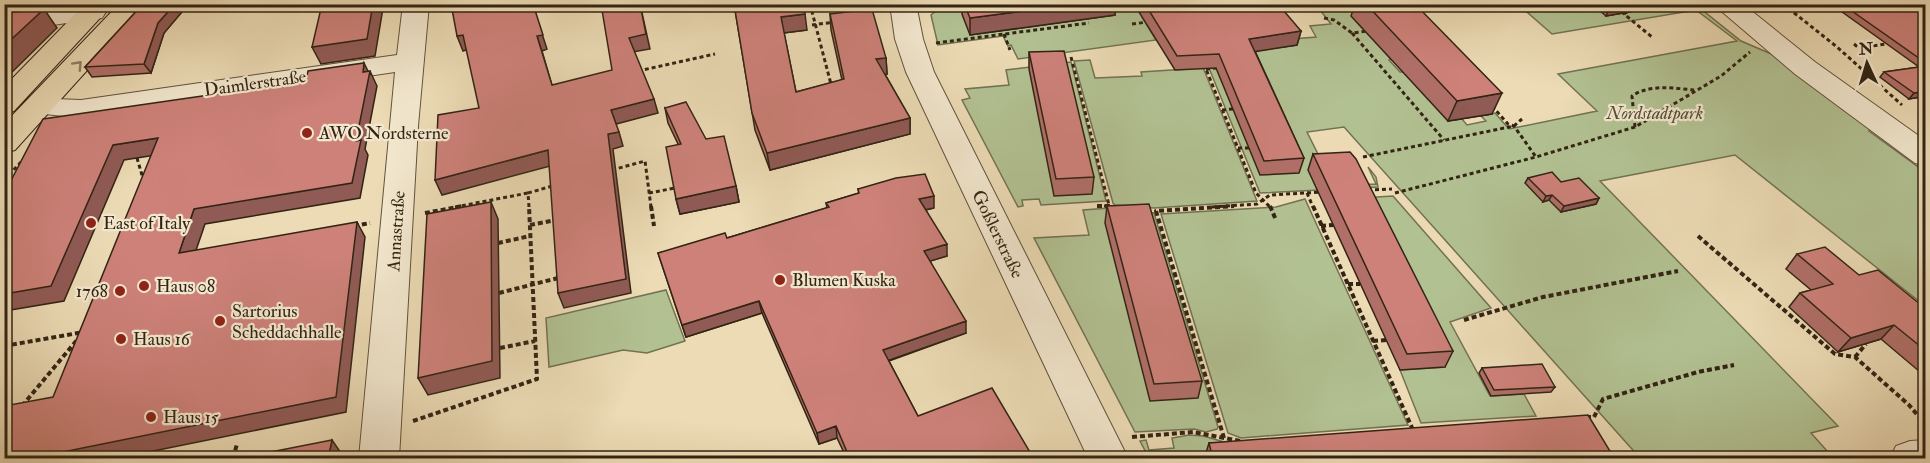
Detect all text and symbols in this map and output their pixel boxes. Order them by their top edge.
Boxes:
north arrow [1837,33,1897,93]
text: N [1857,39,1875,60]
one-way arrow [71,62,82,72]
street label: Daimlerstraße [203,65,308,102]
park label: Nordstadtpark [1606,102,1703,125]
place label: AWO Nordsterne [318,122,449,145]
marker: AWO Nordsterne [300,126,314,140]
street label: Goßlerstraße [966,186,1029,283]
street label: Annastraße [382,189,411,273]
place label: East of Italy [103,212,191,235]
marker: East of Italy [84,216,98,230]
place label: Blumen Kuska [792,269,896,292]
marker: Blumen Kuska [773,273,787,287]
place label: Haus 08 [156,275,215,298]
marker: Haus 08 [137,279,151,293]
place label: 1768 [76,280,108,303]
marker: 1768 [113,284,127,298]
place label: Sartorius Scheddachhalle [232,300,342,344]
marker: Sartorius Scheddachhalle [213,314,227,328]
place label: Haus 16 [133,328,191,351]
marker: Haus 16 [114,332,128,346]
place label: Haus 15 [163,406,219,429]
marker: Haus 15 [144,410,158,424]

